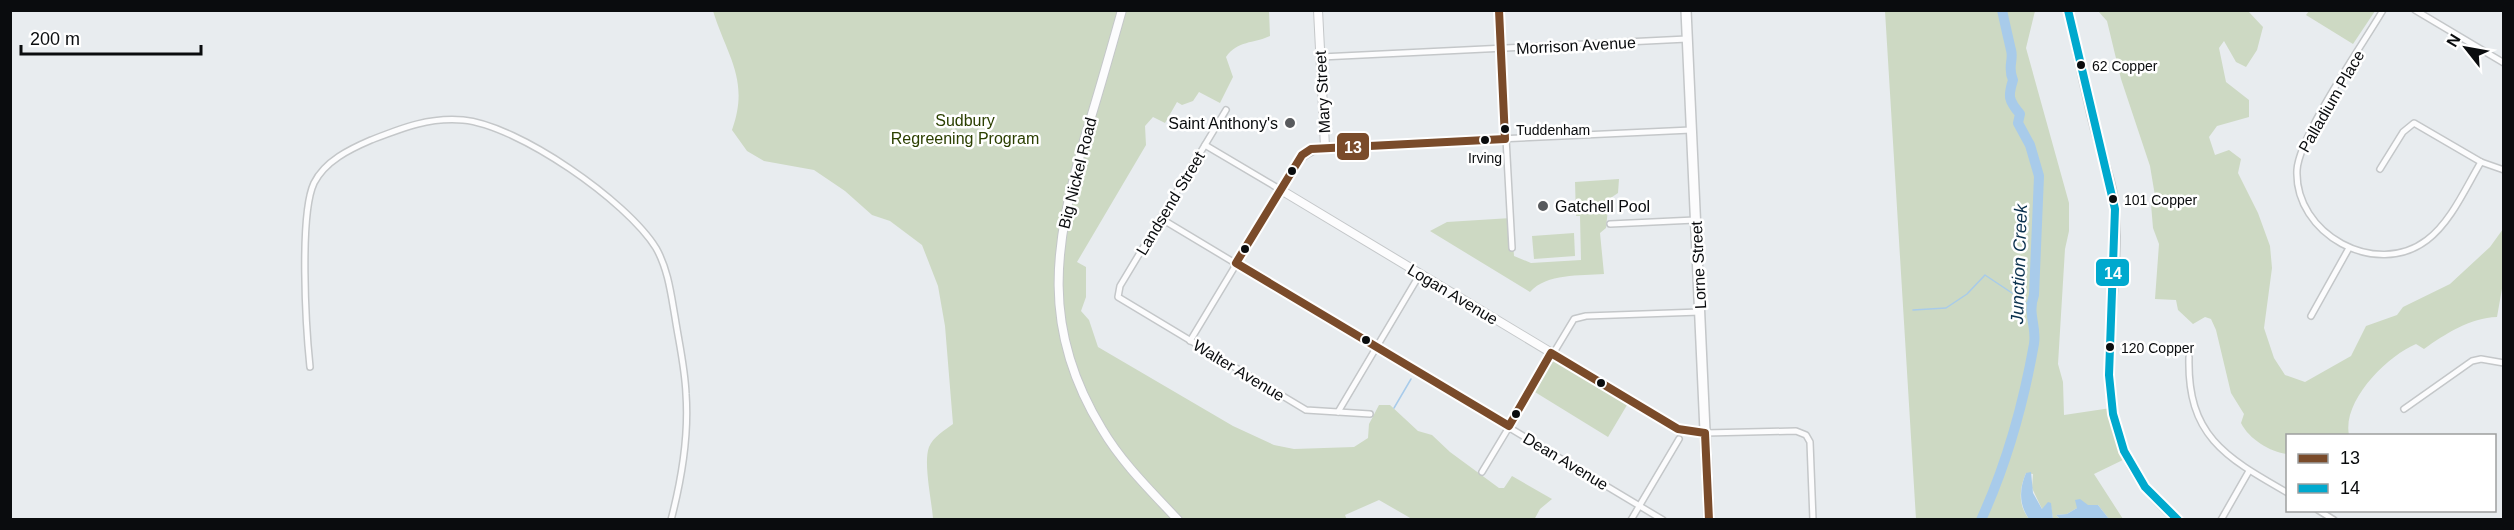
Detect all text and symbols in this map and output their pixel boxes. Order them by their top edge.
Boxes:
scale bar [21,18,201,56]
north arrow [2436,18,2496,78]
text: 200 m [30,29,80,49]
text: N [2443,31,2464,50]
street label: Morrison Avenue [1516,34,1636,57]
street label: Palladium Place [2295,47,2368,155]
street label: Mary Street [1312,50,1333,134]
place label: 62 Copper [2092,58,2158,74]
marker: 62 Copper [2075,59,2087,71]
park label: Sudbury Regreening Program [891,112,1039,147]
place label: Saint Anthony's [1168,115,1278,132]
street label: Big Nickel Road [1055,116,1100,230]
marker: Saint Anthony's [1283,116,1297,130]
place label: Tuddenham [1516,122,1590,138]
marker: Tuddenham [1499,123,1511,135]
line badge: 13 [1336,132,1370,161]
marker: Irving [1479,134,1491,146]
text: 13 [1344,139,1362,156]
street label: Landsend Street [1133,148,1208,258]
place label: Irving [1468,150,1502,166]
unlabelled marker [1286,165,1298,177]
place label: 101 Copper [2124,192,2198,208]
marker: 101 Copper [2107,193,2119,205]
place label: Gatchell Pool [1555,198,1650,215]
marker: Gatchell Pool [1536,199,1550,213]
water label: Junction Creek [2007,203,2031,325]
street label: Lorne Street [1688,220,1709,309]
unlabelled marker [1239,243,1251,255]
line badge: 14 [2095,258,2130,287]
street label: Logan Avenue [1405,261,1501,328]
text: 14 [2104,265,2122,282]
unlabelled marker [1360,334,1372,346]
street label: Walter Avenue [1190,337,1287,404]
place label: 120 Copper [2121,340,2195,356]
marker: 120 Copper [2104,341,2116,353]
unlabelled marker [1595,377,1607,389]
unlabelled marker [1510,408,1522,420]
street label: Dean Avenue [1520,429,1611,493]
legend [2286,434,2496,512]
text: 13 [2340,448,2360,468]
text: 14 [2340,478,2360,498]

